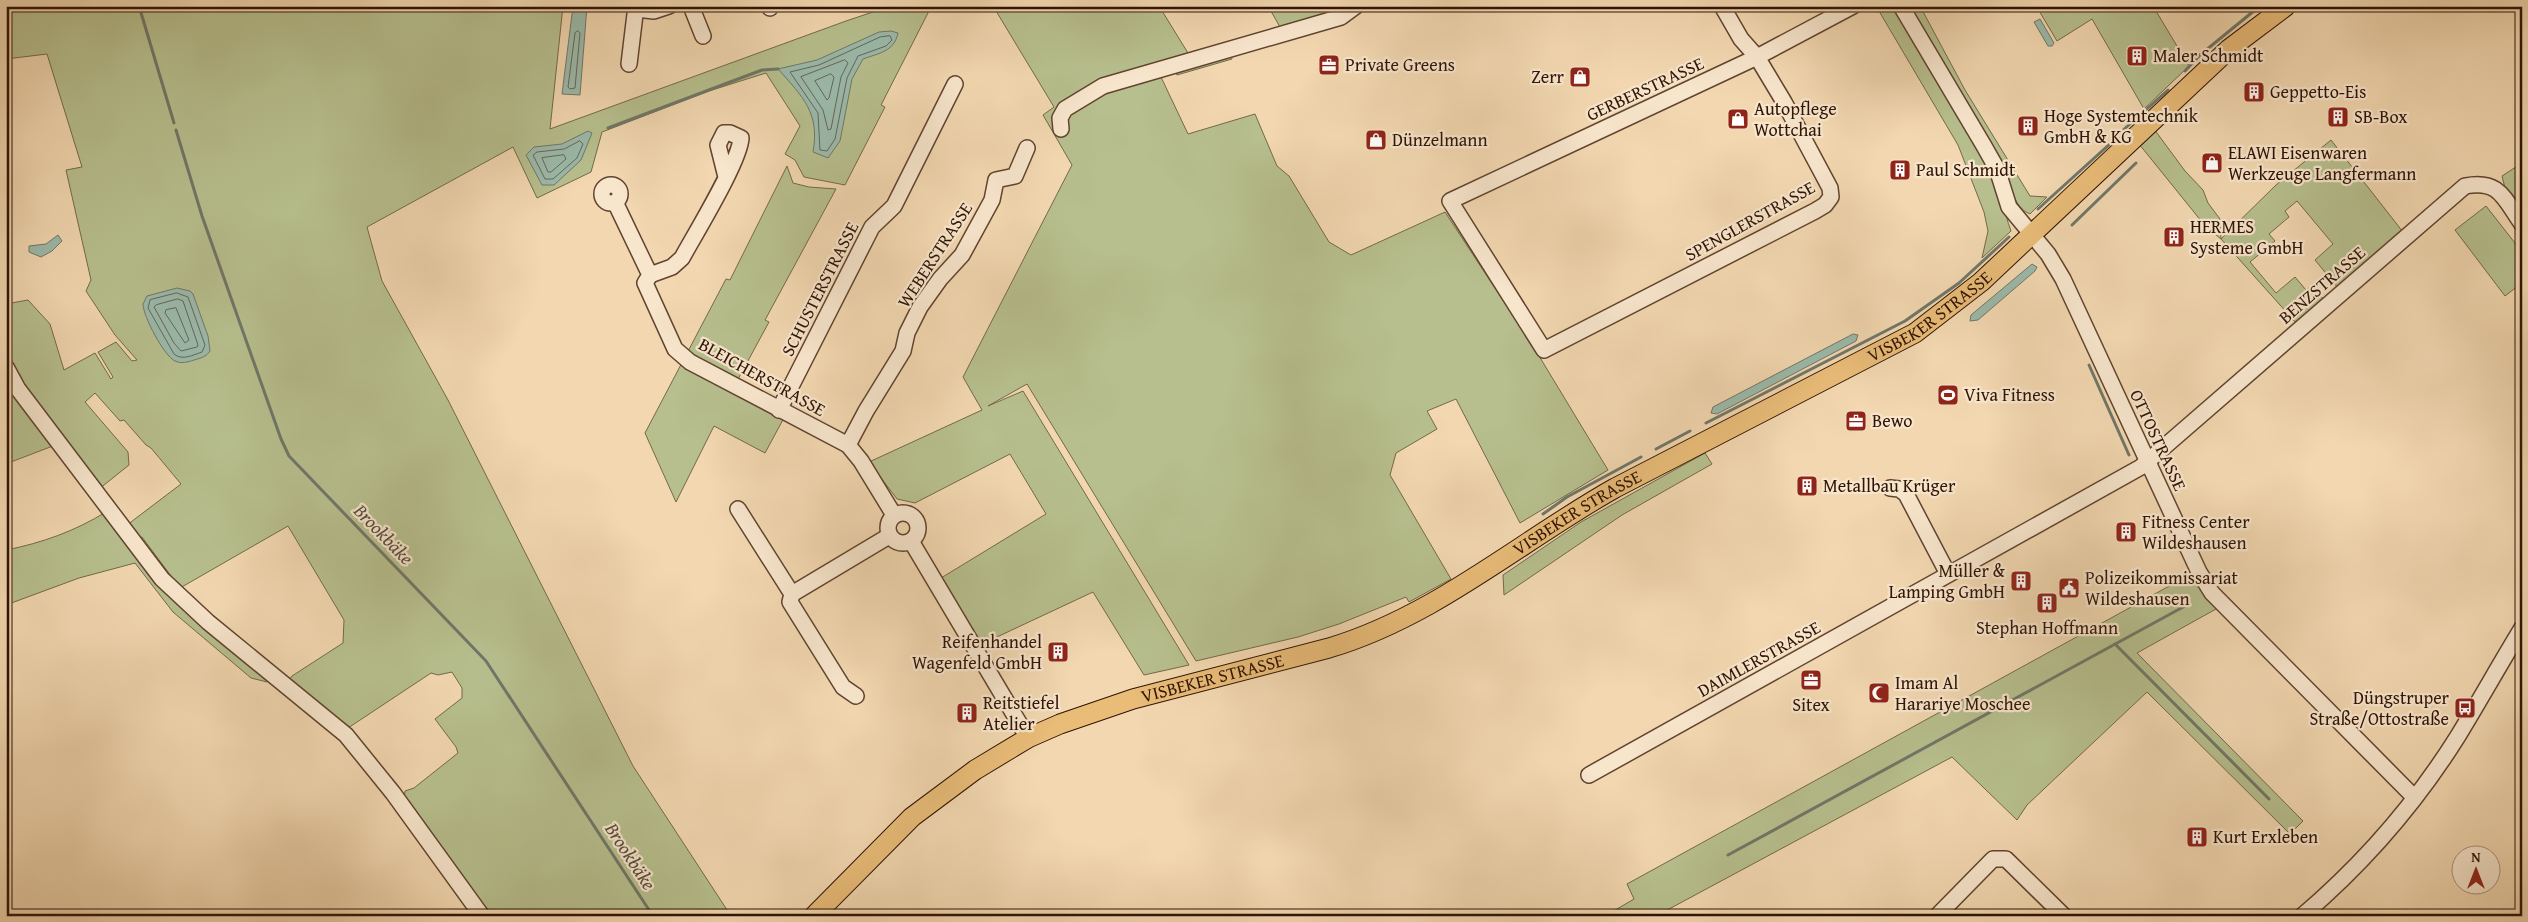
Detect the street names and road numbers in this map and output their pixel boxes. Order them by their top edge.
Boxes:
street label: GERBERSTRASSE [1582,50,1708,128]
street label: SPENGLERSTRASSE [1680,174,1820,268]
street label: WEBERSTRASSE [890,197,979,313]
street label: SCHUSTERSTRASSE [774,217,865,361]
street label: BENZSTRASSE [2272,239,2371,330]
street label: VISBEKER STRASSE [1862,264,1998,368]
street label: BLEICHERSTRASSE [694,330,831,423]
street label: OTTOSTRASSE [2123,385,2194,495]
street label: VISBEKER STRASSE [1507,463,1646,562]
street label: DAIMLERSTRASSE [1692,614,1825,704]
street label: VISBEKER STRASSE [1138,646,1287,709]

